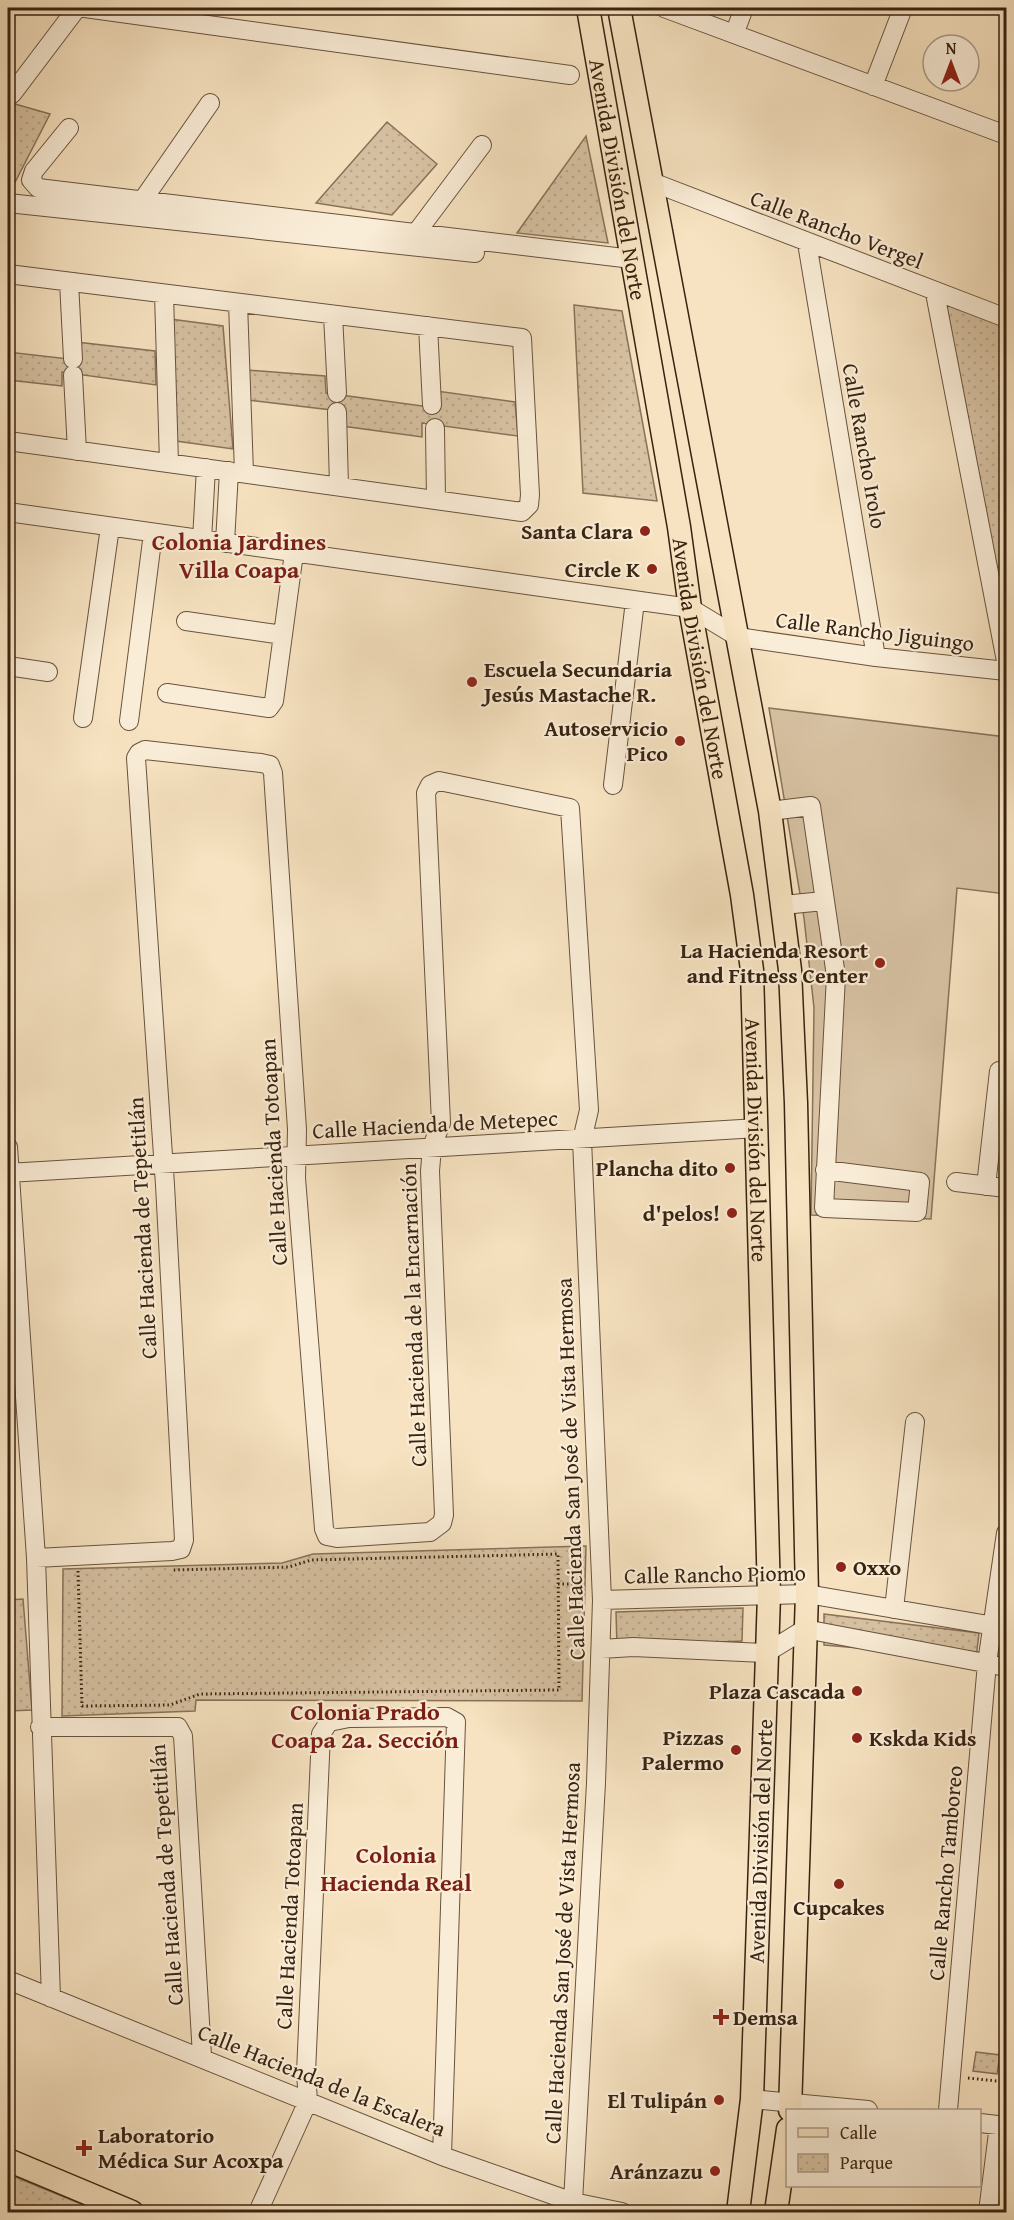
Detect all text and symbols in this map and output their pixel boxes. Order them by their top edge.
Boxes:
north arrow [921,33,981,93]
text: N [946,36,957,60]
street label: Avenida División del Norte [581,56,655,303]
street label: Calle Rancho Vergel [746,181,928,277]
street label: Calle Rancho Irolo [835,361,895,531]
place label: Santa Clara [521,515,634,547]
district label: Colonia Jardines Villa Coapa [152,524,326,587]
marker: Santa Clara [638,524,652,538]
street label: Avenida División del Norte [665,536,737,782]
place label: Circle K [565,553,640,585]
marker: Circle K [645,562,659,576]
street label: Calle Rancho Jiguingo [774,603,976,659]
place label: Escuela Secundaria Jesús Mastache R. [480,653,673,710]
marker: Escuela Secundaria Jesús Mastache R. [465,675,479,689]
place label: Autoservicio Pico [544,712,668,769]
marker: Autoservicio Pico [673,734,687,748]
place label: La Hacienda Resort and Fitness Center [680,934,869,991]
marker: La Hacienda Resort and Fitness Center [873,956,887,970]
street label: Avenida División del Norte [737,1017,776,1263]
street label: Calle Hacienda Totoapan [251,1037,295,1266]
street label: Calle Hacienda de Tepetitlán [119,1096,165,1360]
street label: Calle Hacienda de Metepec [311,1102,559,1146]
place label: Plancha dito [596,1152,718,1184]
marker: Plancha dito [723,1161,737,1175]
street label: Calle Hacienda de la Encarnación [392,1162,434,1467]
place label: d'pelos! [643,1197,720,1229]
marker: d'pelos! [725,1206,739,1220]
street label: Calle Hacienda San José de Vista Hermosa [547,1277,593,1661]
place label: Oxxo [853,1551,902,1583]
street label: Calle Rancho Piomo [624,1556,806,1592]
marker: Oxxo [834,1560,848,1574]
place label: Plaza Cascada [709,1675,846,1707]
marker: Plaza Cascada [850,1684,864,1698]
district label: Colonia Prado Coapa 2a. Sección [271,1694,459,1757]
street label: Avenida División del Norte [740,1718,780,1964]
place label: Pizzas Palermo [642,1721,724,1778]
place label: Kskda Kids [869,1722,976,1754]
marker: Kskda Kids [850,1731,864,1745]
street label: Calle Hacienda de Tepetitlán [141,1743,191,2007]
marker: Pizzas Palermo [729,1743,743,1757]
street label: Calle Hacienda San José de Vista Hermosa [536,1761,588,2145]
street label: Calle Rancho Tamboreo [920,1764,970,1982]
street label: Calle Hacienda Totoapan [267,1801,311,2030]
district label: Colonia Hacienda Real [320,1837,472,1900]
marker: Cupcakes [832,1877,846,1891]
place label: Cupcakes [793,1891,885,1923]
place label: Demsa [733,2001,798,2033]
marker: Demsa [714,2010,728,2024]
street label: Calle Hacienda de la Escalera [193,2016,451,2145]
place label: El Tulipán [608,2084,707,2116]
marker: El Tulipán [712,2093,726,2107]
legend [786,2109,981,2187]
place label: Laboratorio Médica Sur Acoxpa [98,2119,284,2176]
text: Calle [840,2119,877,2146]
marker: Laboratorio Médica Sur Acoxpa [75,2139,93,2157]
text: Parque [840,2149,893,2176]
place label: Aránzazu [610,2155,703,2187]
marker: Aránzazu [708,2164,722,2178]

